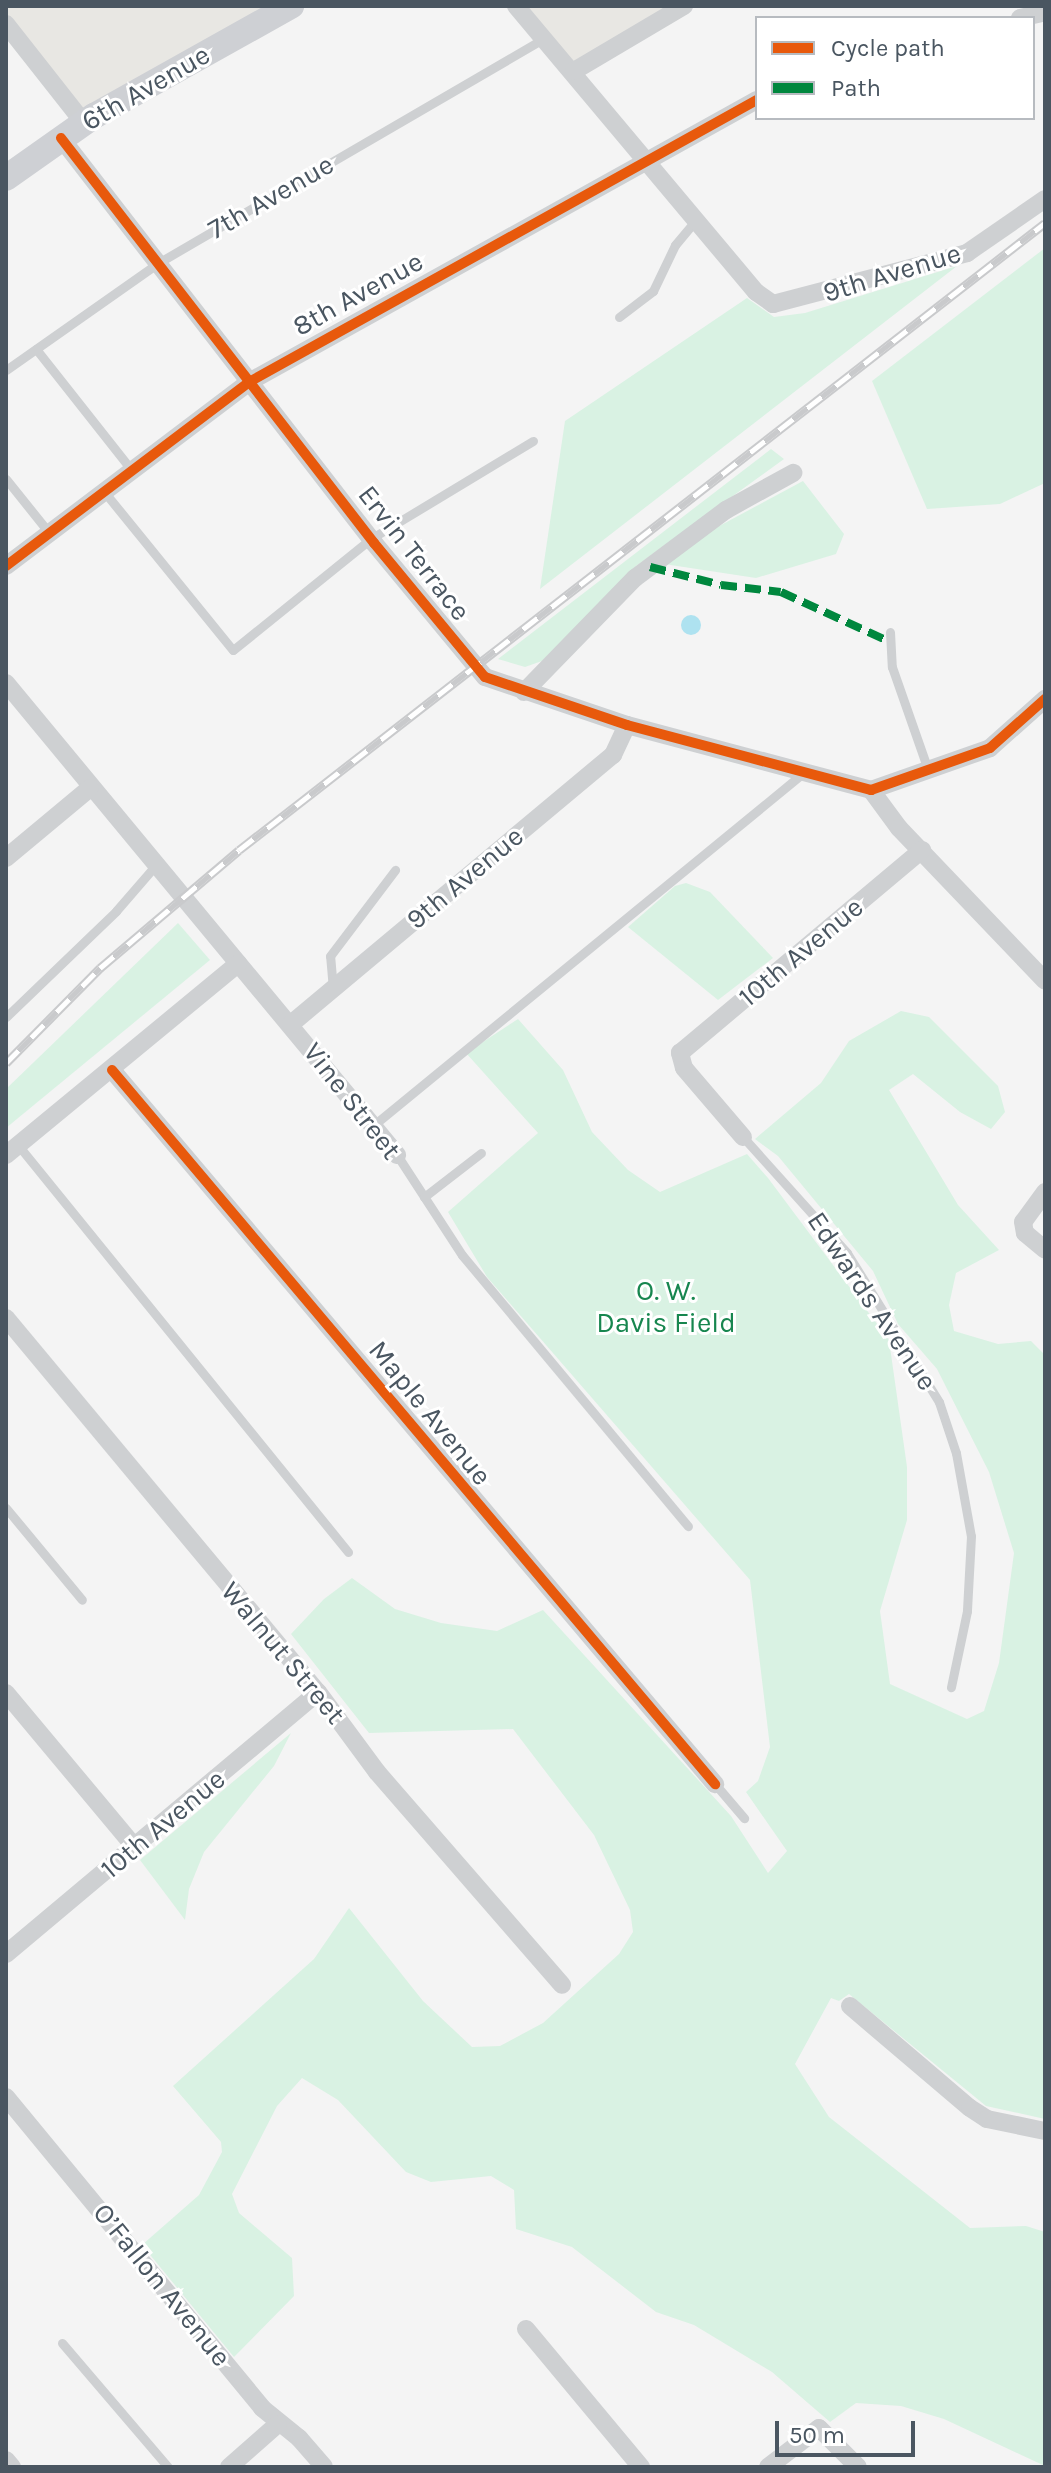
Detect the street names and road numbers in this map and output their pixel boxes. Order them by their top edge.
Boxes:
street label: 6th Avenue [76,38,216,138]
street label: 7th Avenue [202,148,340,246]
street label: 9th Avenue [819,236,965,310]
street label: 8th Avenue [287,245,429,343]
street label: Ervin Terrace [351,479,477,627]
street label: 9th Avenue [400,819,530,937]
street label: 10th Avenue [732,890,870,1014]
street label: Vine Street [296,1036,408,1166]
street label: Edwards Avenue [800,1205,944,1397]
street label: Maple Avenue [361,1334,499,1492]
street label: Walnut Street [214,1575,352,1731]
street label: 10th Avenue [94,1762,232,1886]
street label: O’Fallon Avenue [86,2197,238,2373]

